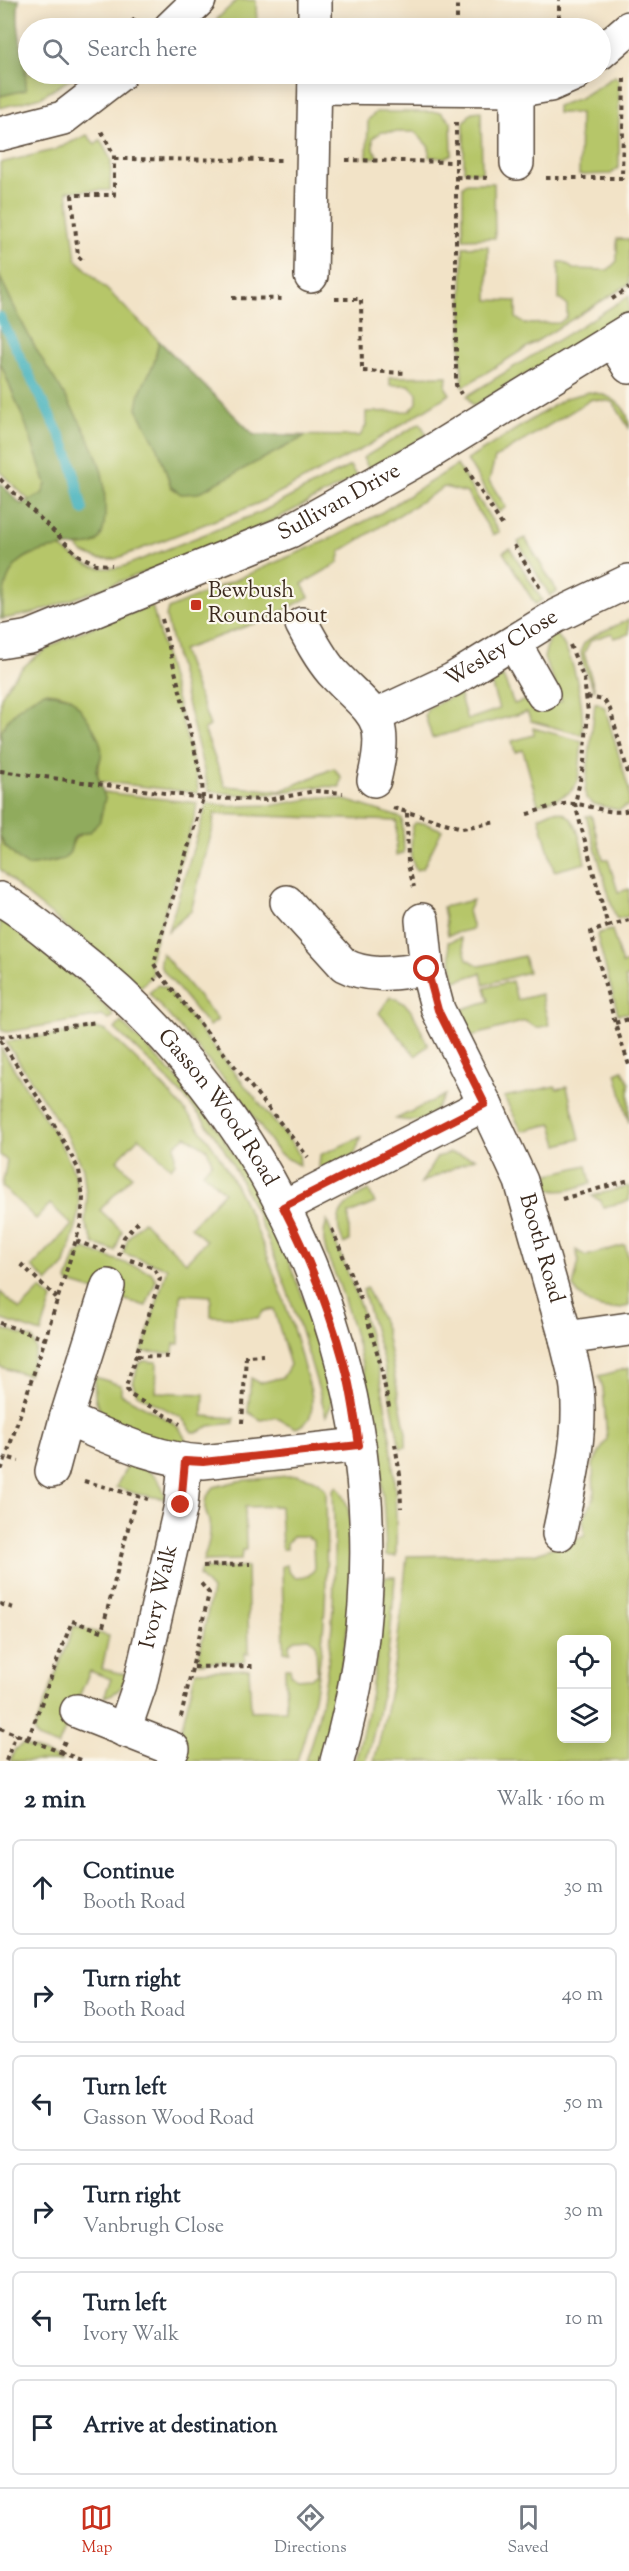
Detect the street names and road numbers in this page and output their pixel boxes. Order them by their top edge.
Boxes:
street label: Sullivan Drive [273,456,407,550]
street label: Wesley Close [440,602,565,696]
street label: Gasson Wood Road [149,1022,285,1193]
street label: Booth Road [509,1190,571,1307]
street label: Ivory Walk [133,1542,187,1652]

